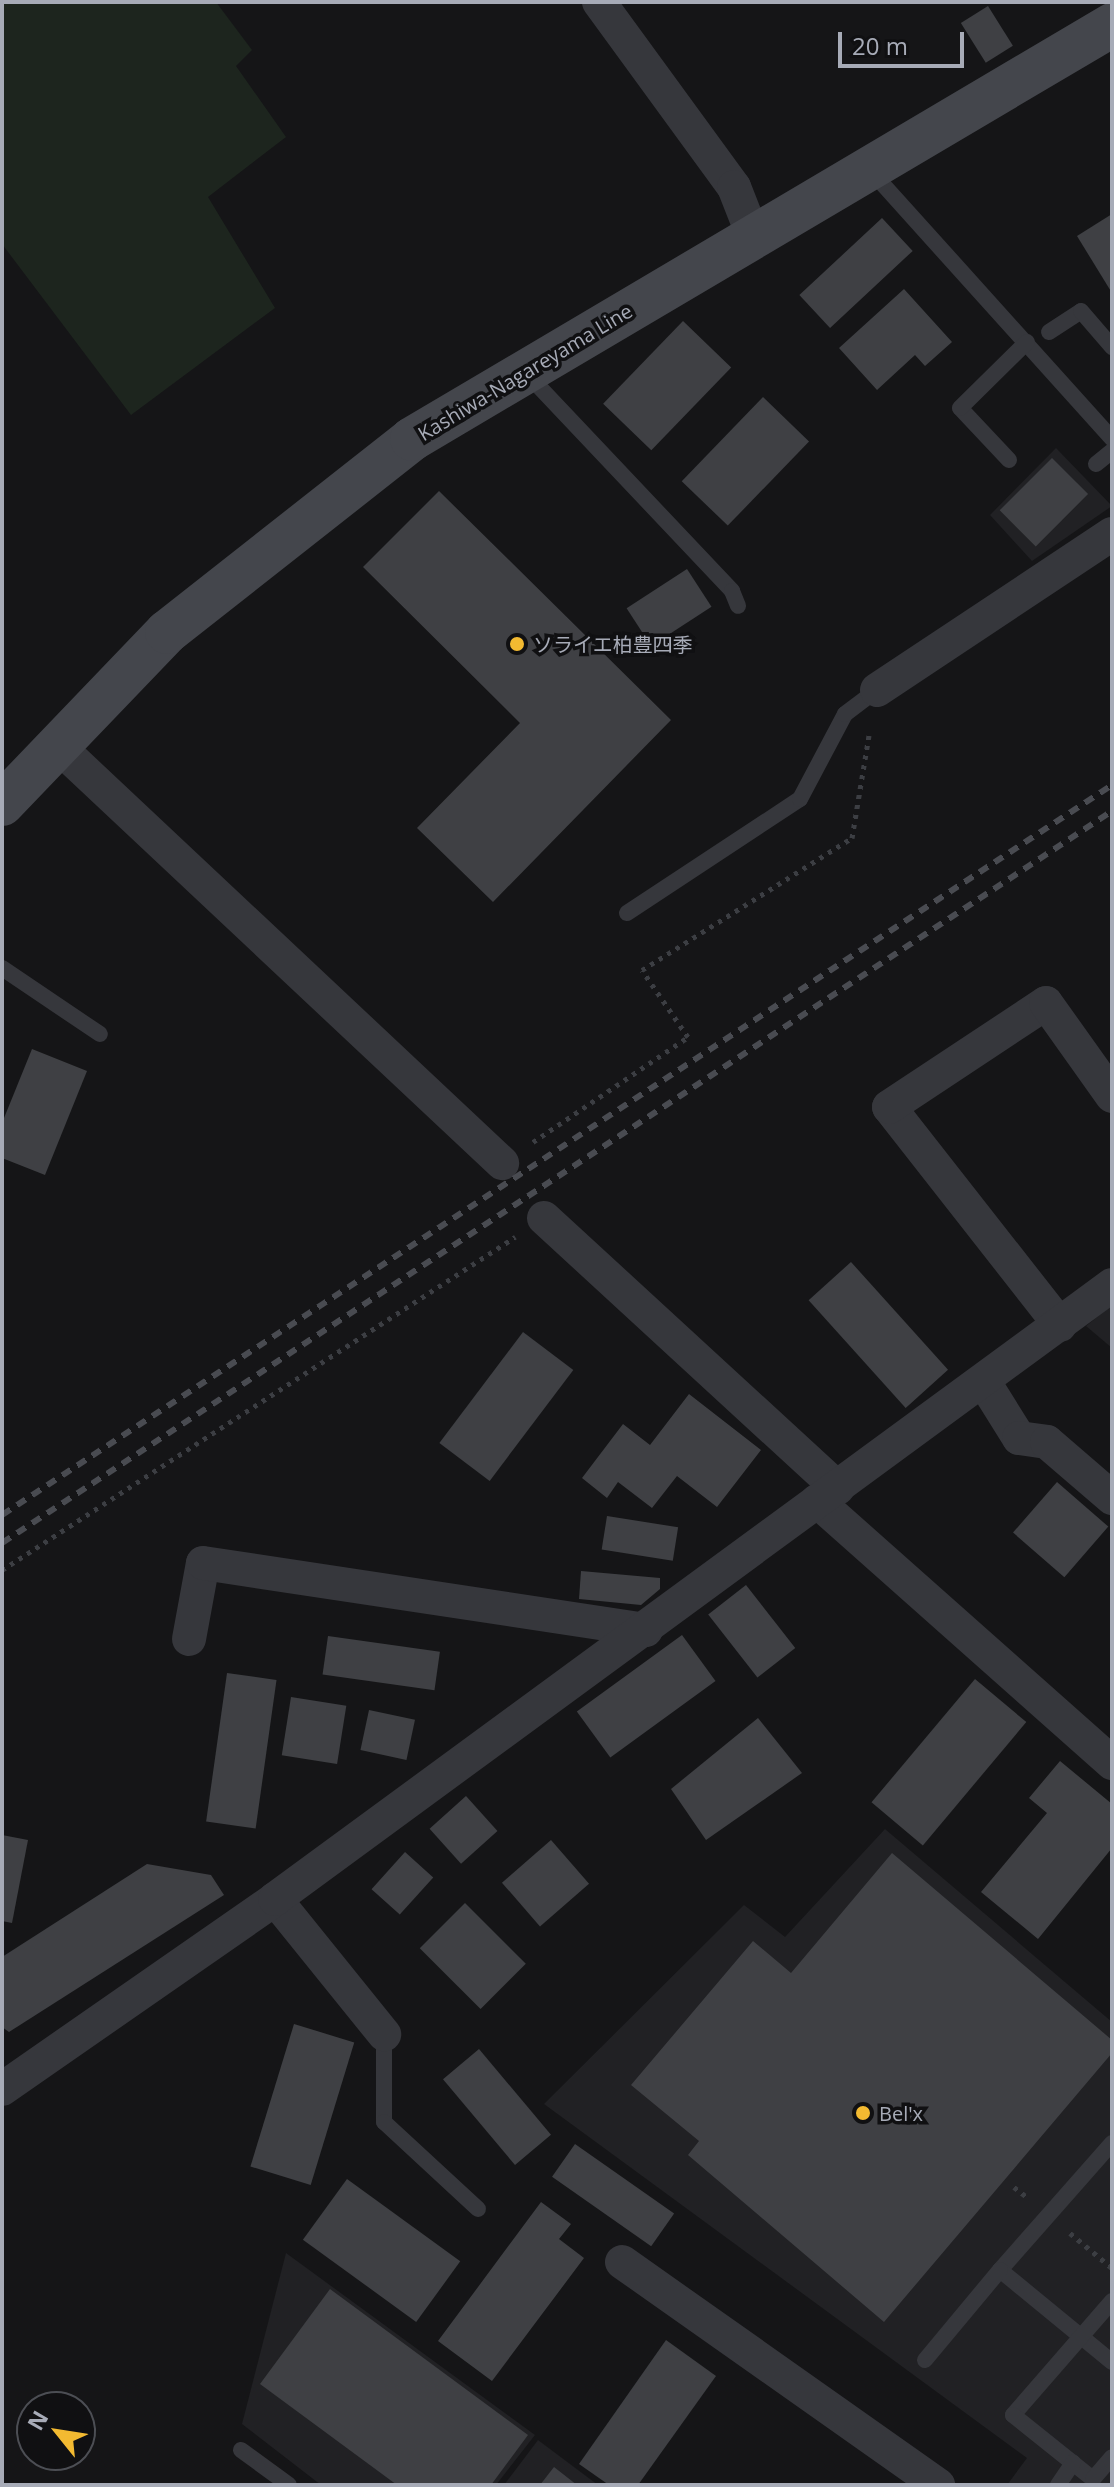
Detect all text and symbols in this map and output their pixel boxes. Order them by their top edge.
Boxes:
scale bar [842,16,968,66]
text: 20 m [852,29,908,62]
street label: Kashiwa-Nagareyama Line [413,298,637,446]
place label: ソライエ柏豊四季 [533,632,693,656]
marker: ソライエ柏豊四季 [508,635,526,653]
place label: Bel'x [879,2101,923,2125]
marker: Bel'x [854,2104,872,2122]
north arrow [16,2391,96,2471]
text: N [19,2405,54,2435]

